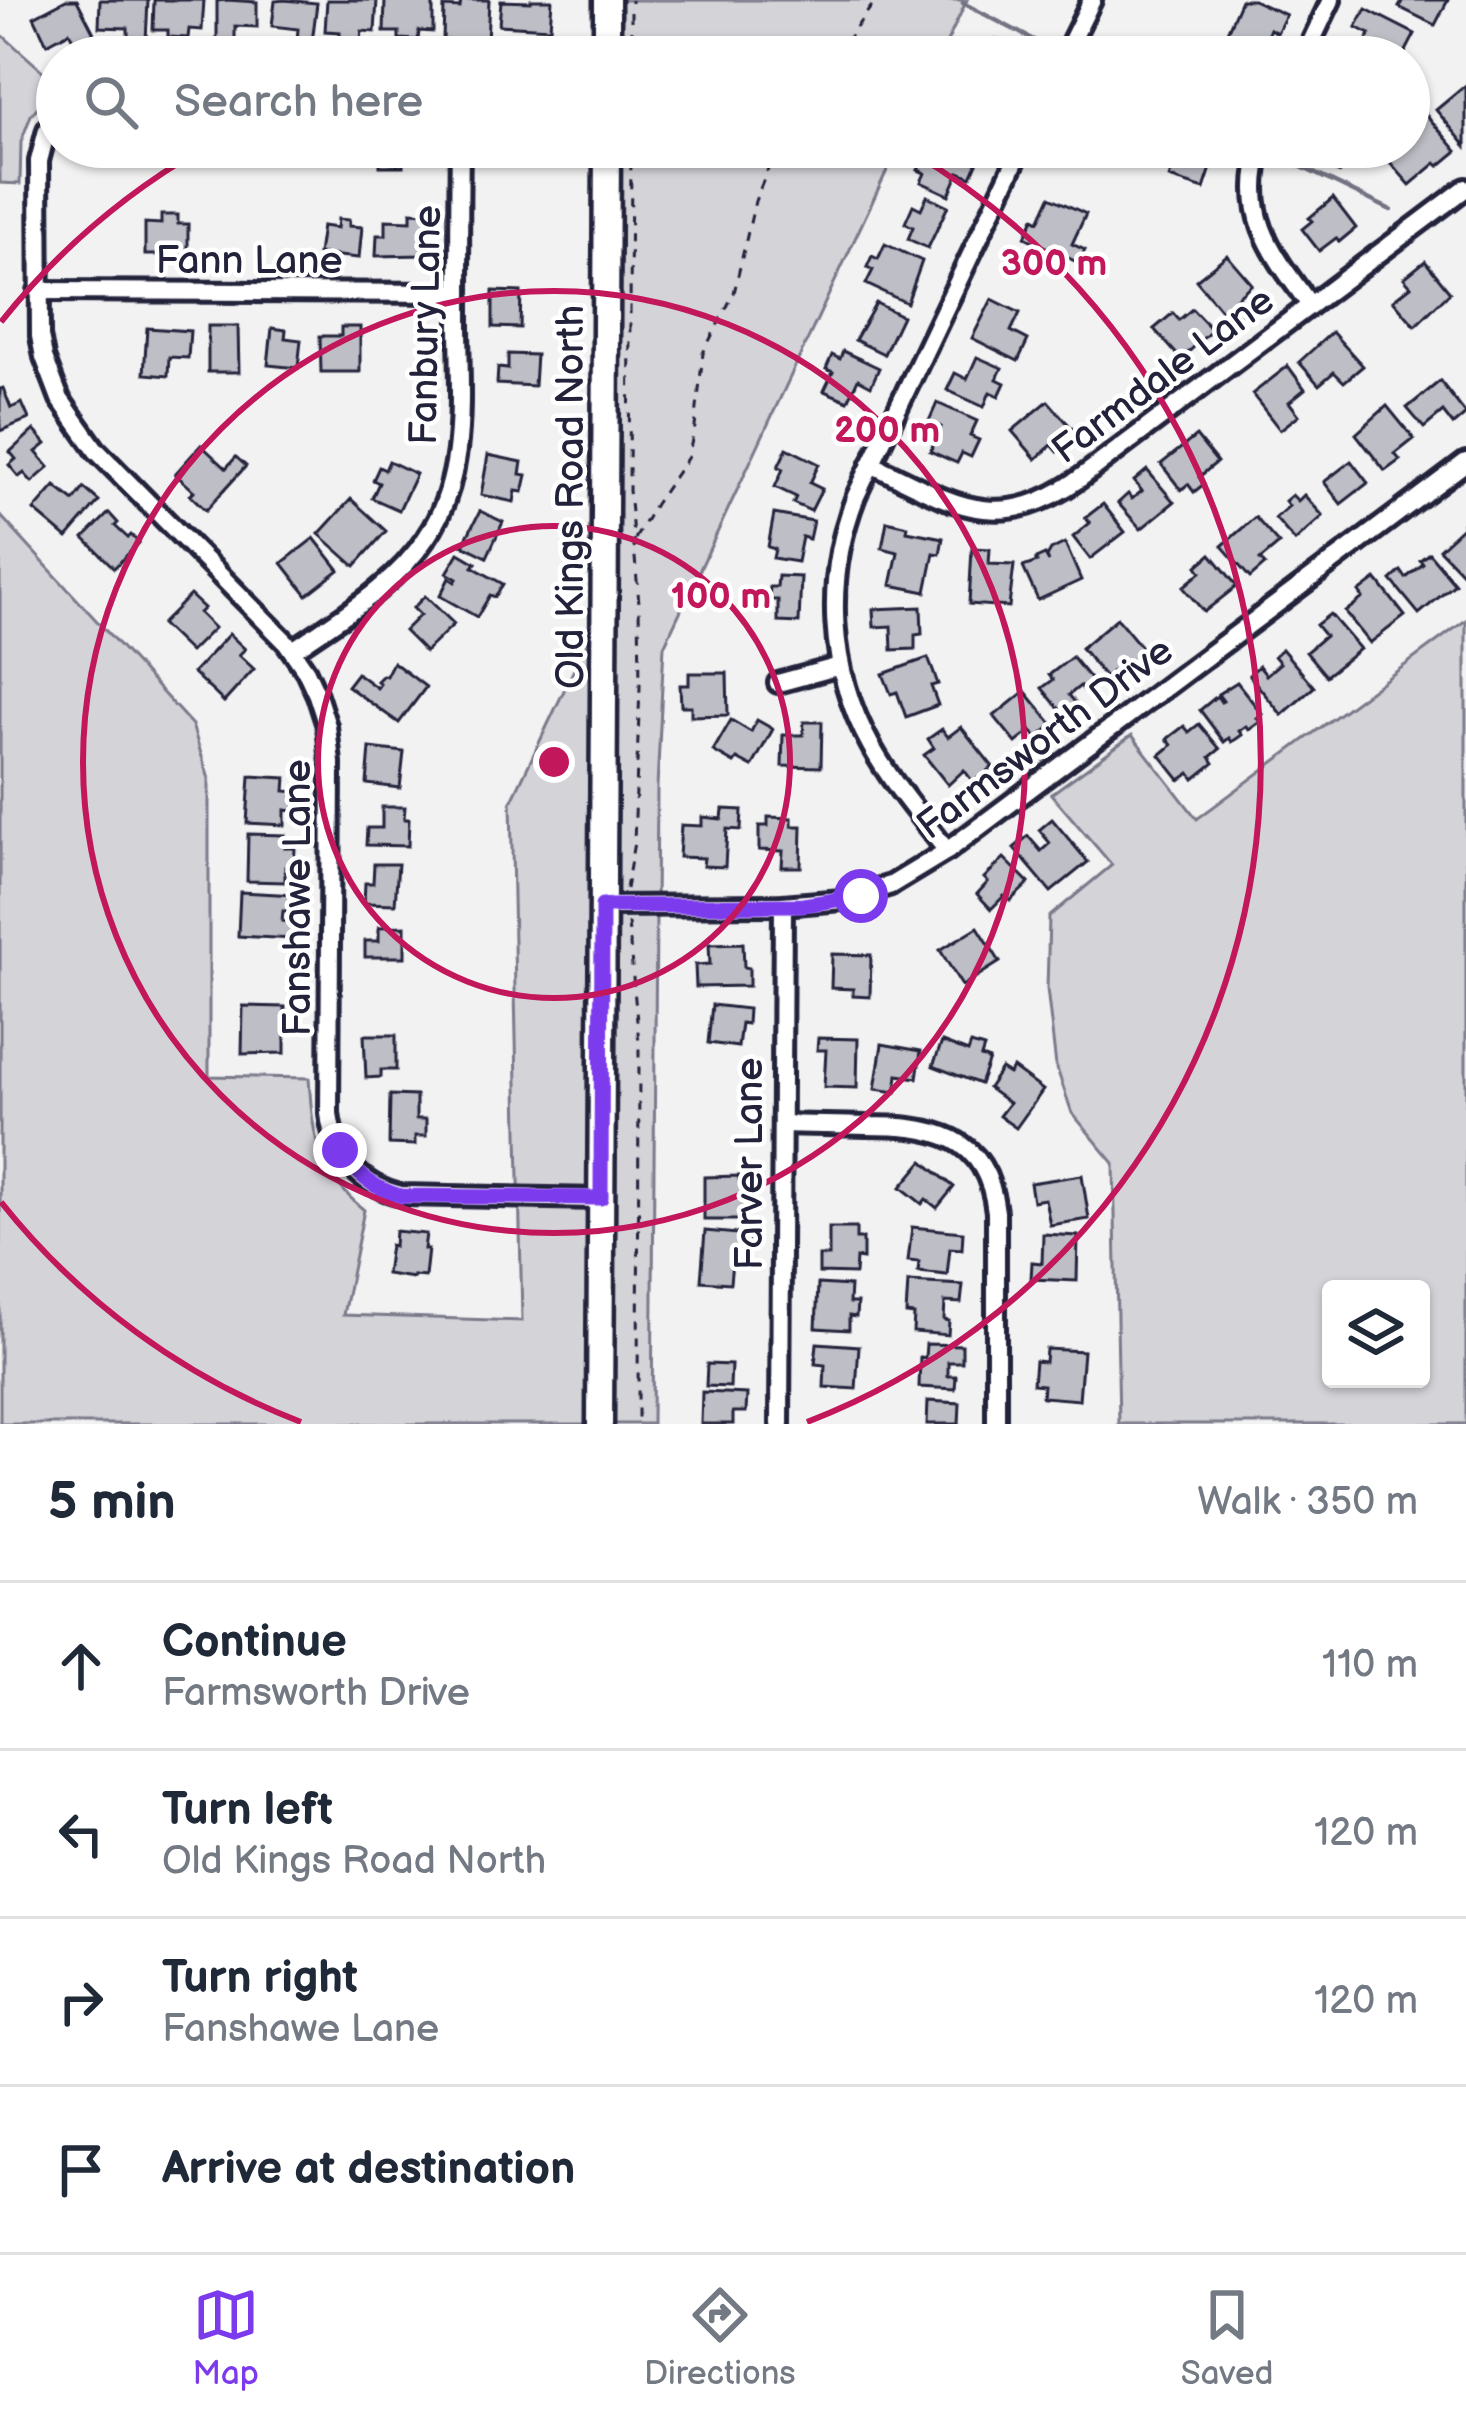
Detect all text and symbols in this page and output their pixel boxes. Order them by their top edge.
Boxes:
search box [36,36,1430,168]
icon: search [78,69,144,135]
text: Search here [174,75,423,130]
street label: Fanbury Lane [401,205,452,445]
street label: Fann Lane [155,238,343,285]
text: 300 m [1001,243,1107,286]
street label: Farmdale Lane [1043,277,1284,475]
street label: Old Kings Road North [548,305,595,689]
text: 200 m [834,410,940,453]
text: 100 m [671,576,771,619]
street label: Farmsworth Drive [908,628,1183,850]
centre of rings [533,741,575,783]
street label: Fanshawe Lane [275,759,322,1037]
route start [834,869,888,923]
street label: Farver Lane [727,1058,774,1270]
route end [313,1123,367,1177]
map controls [1322,1280,1430,1388]
button: layers [1322,1280,1430,1388]
text: 5 min [48,1472,176,1533]
text: Walk · 350 m [1197,1479,1418,1526]
text: Continue [162,1615,347,1670]
icon: ahead [48,1633,114,1699]
text: 110 m [1322,1642,1418,1689]
text: Farmsworth Drive [162,1670,470,1717]
text: Turn left [162,1783,333,1838]
icon: left [48,1801,114,1867]
text: 120 m [1314,1810,1418,1857]
text: Old Kings Road North [162,1838,546,1885]
text: Turn right [162,1951,358,2006]
icon: right [48,1969,114,2035]
text: 120 m [1314,1978,1418,2025]
text: Fanshawe Lane [162,2006,439,2053]
icon: arrive [48,2137,114,2203]
text: Arrive at destination [162,2142,575,2197]
tab: Map [193,2282,259,2394]
tab: Directions [644,2282,796,2394]
tab: Saved [1181,2282,1273,2394]

